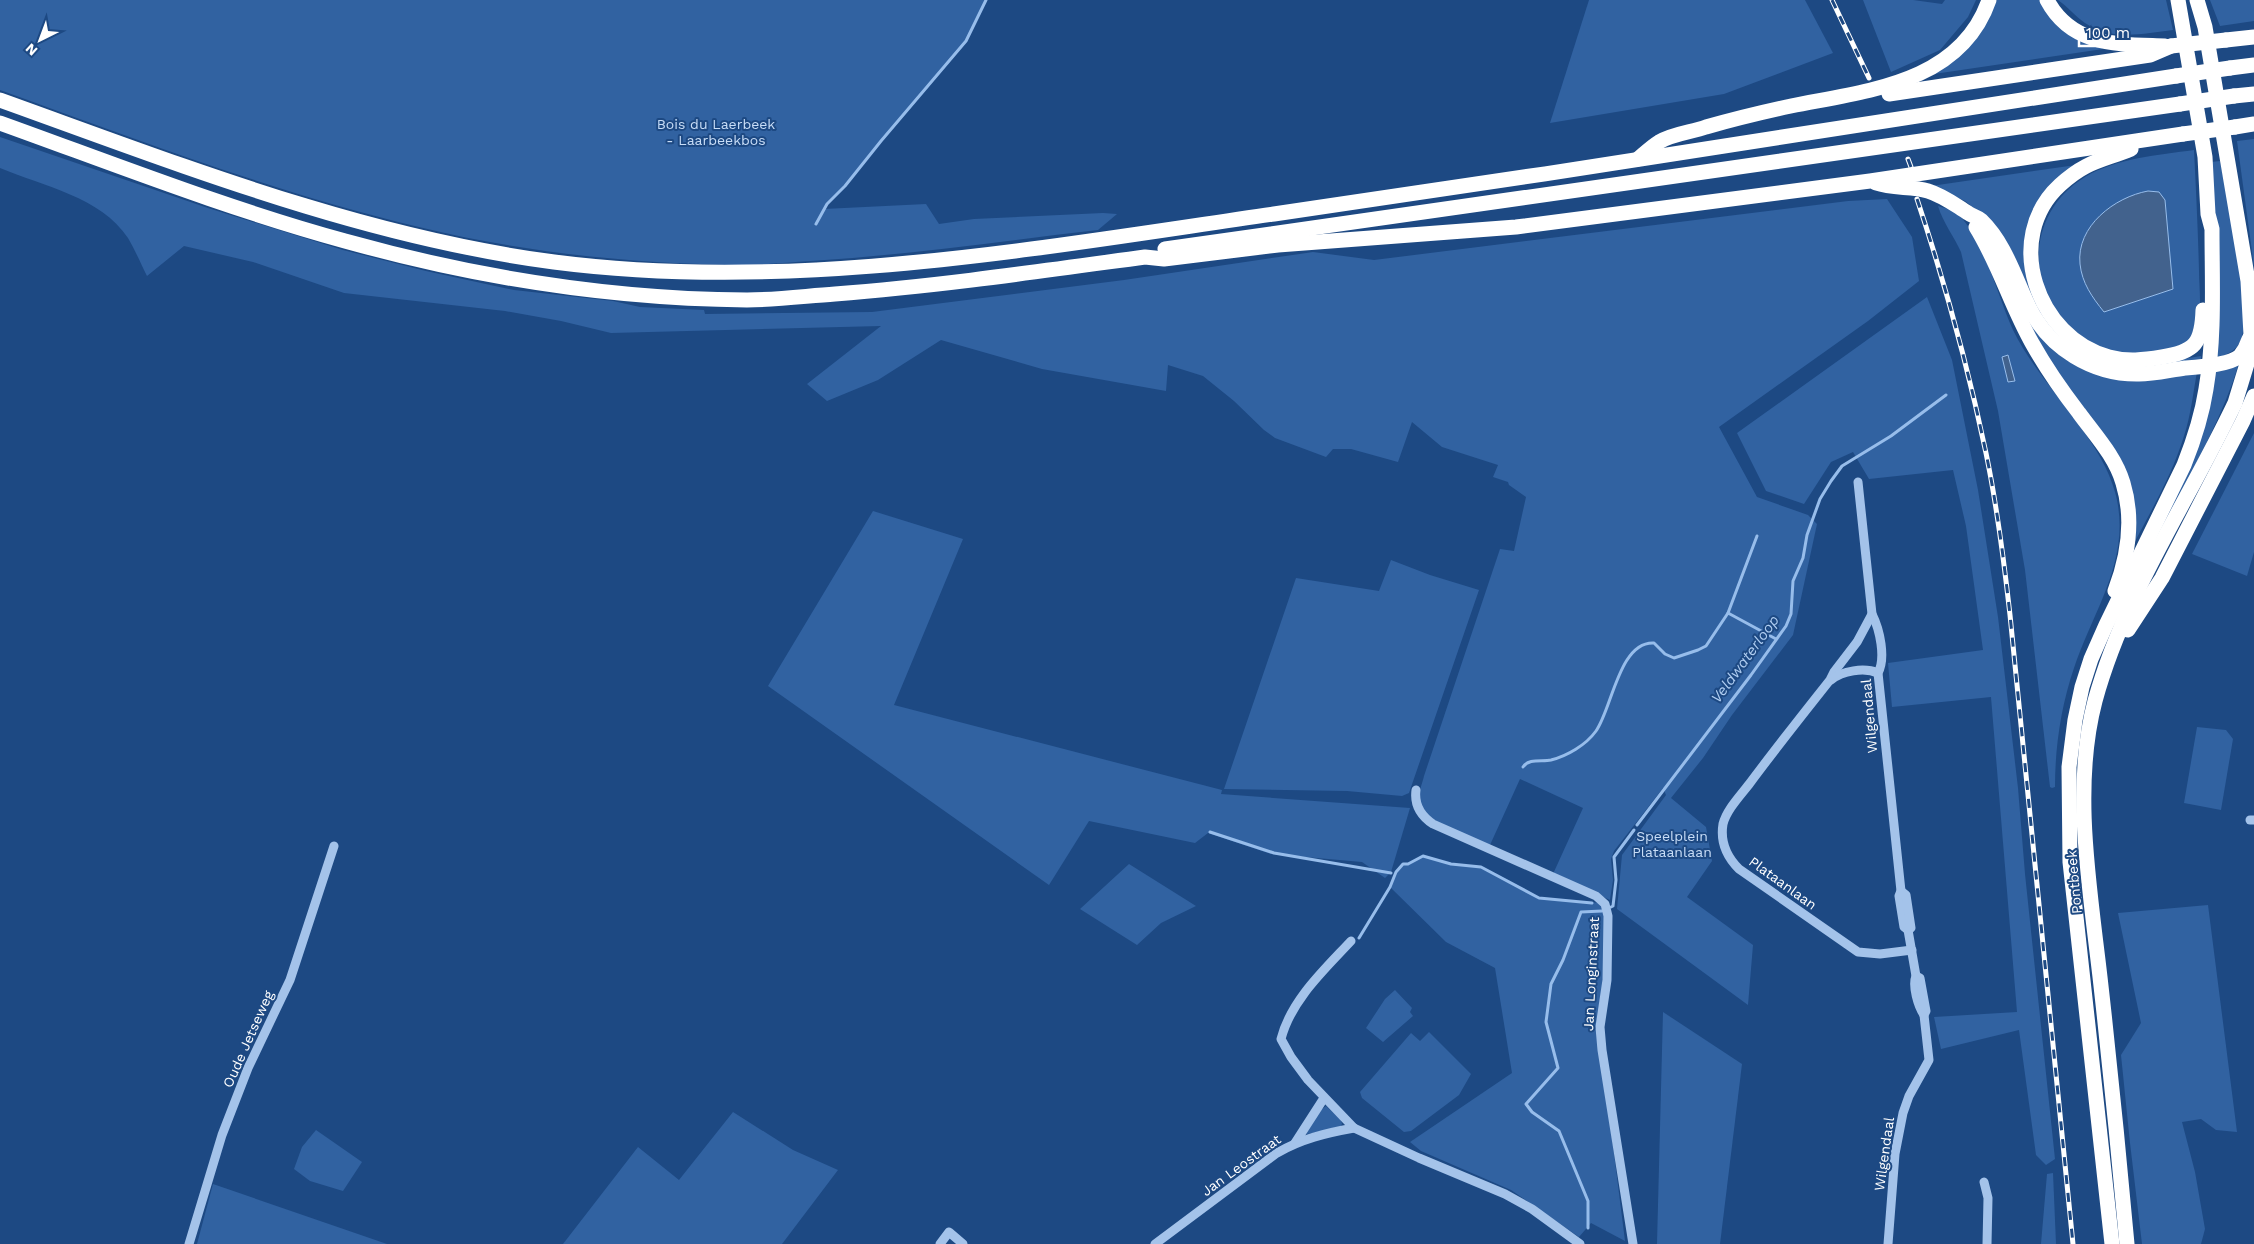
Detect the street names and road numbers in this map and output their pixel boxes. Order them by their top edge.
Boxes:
street label: Wilgendaal [1858,677,1880,754]
street label: Pontbeek [2063,849,2085,915]
street label: Plataanlaan [1746,853,1820,913]
street label: Jan Longinstraat [1580,916,1602,1031]
street label: Oude Jetseweg [219,988,277,1090]
street label: Wilgendaal [1871,1115,1897,1192]
street label: Jan Leostraat [1198,1131,1284,1199]

